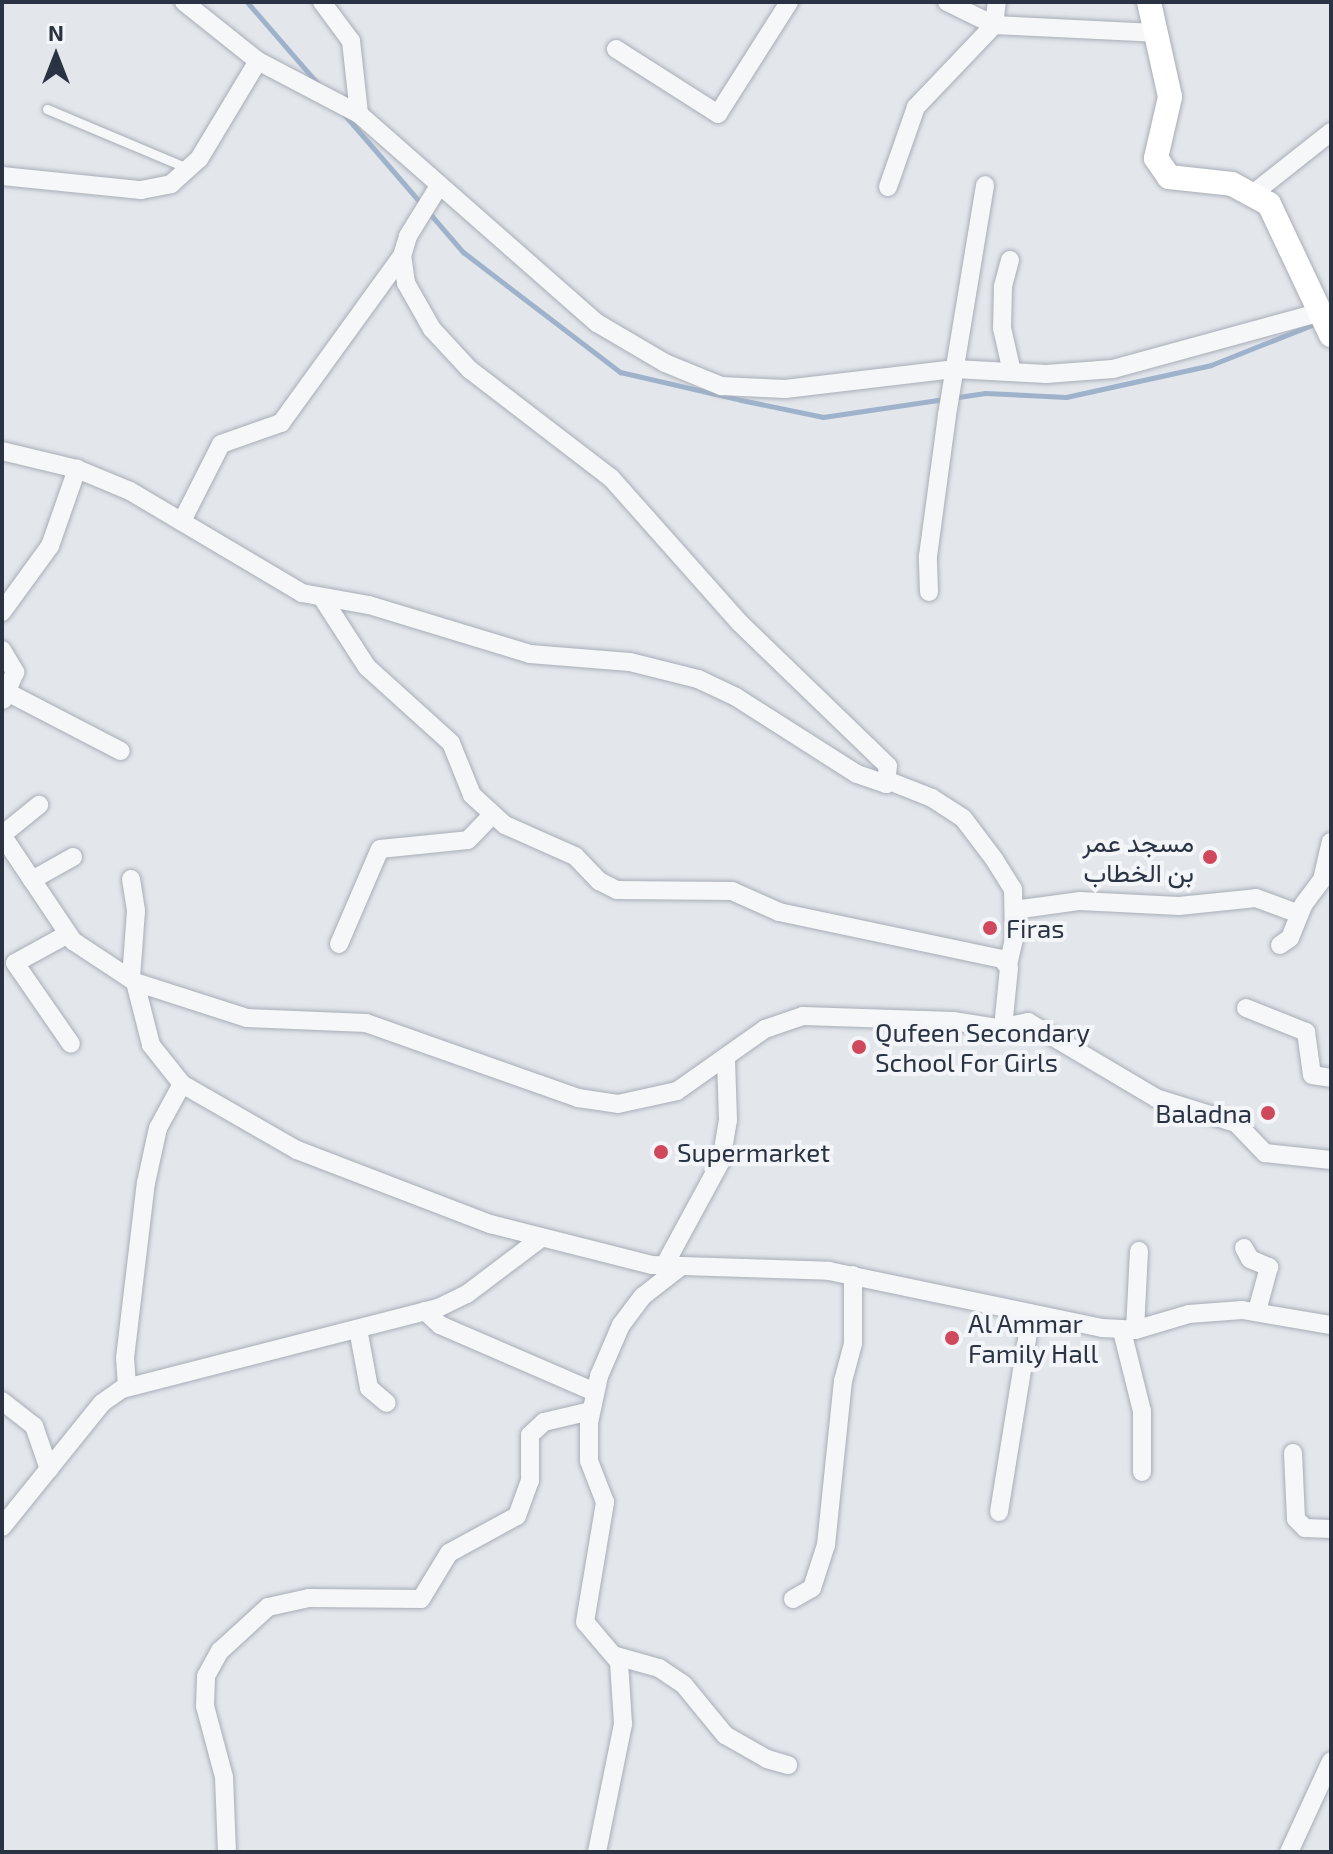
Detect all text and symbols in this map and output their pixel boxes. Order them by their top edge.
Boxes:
north arrow [16,16,96,96]
text: N [48,19,64,45]
place label: مسجد عمر بن الخطاب [1082,826,1194,888]
marker: مسجد عمر بن الخطاب [1201,848,1219,866]
place label: Firas [1006,912,1064,944]
marker: Firas [981,919,999,937]
place label: Qufeen Secondary School For Girls [875,1016,1090,1078]
marker: Qufeen Secondary School For Girls [850,1038,868,1056]
place label: Baladna [1155,1097,1252,1129]
marker: Baladna [1259,1104,1277,1122]
place label: Supermarket [677,1136,830,1168]
marker: Supermarket [652,1143,670,1161]
place label: Al Ammar Family Hall [968,1307,1099,1368]
marker: Al Ammar Family Hall [943,1329,961,1347]

